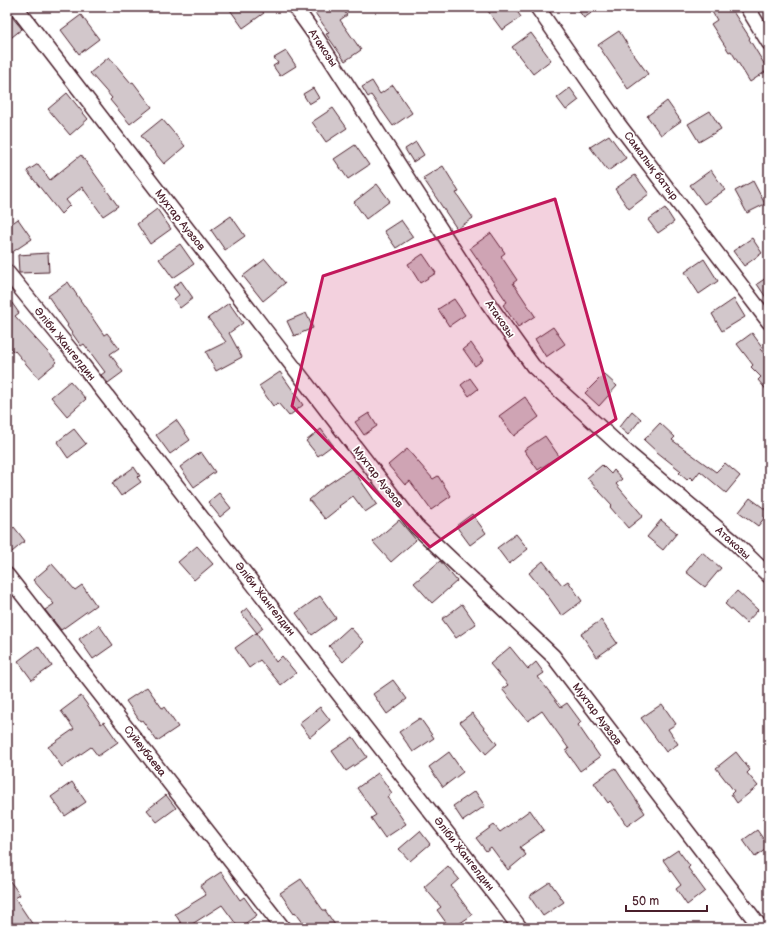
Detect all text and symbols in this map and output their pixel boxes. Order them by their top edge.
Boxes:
street label: Атакозы [305,26,340,69]
street label: Самалық батыр [621,129,681,203]
street label: Мухтар Ауэзов [152,187,208,253]
street label: Атакозы [482,297,518,340]
street label: Әліби Жангелдин [32,305,98,383]
street label: Мухтар Ауэзов [350,444,406,510]
street label: Атакозы [712,523,753,562]
street label: Әліби Жангелдин [232,559,298,639]
street label: Мухтар Ауэзов [570,681,625,748]
street label: Суйеубаева [121,723,169,779]
street label: Әліби Жангелдин [431,814,497,894]
scale bar [626,887,707,913]
text: 50 m [632,894,659,909]

